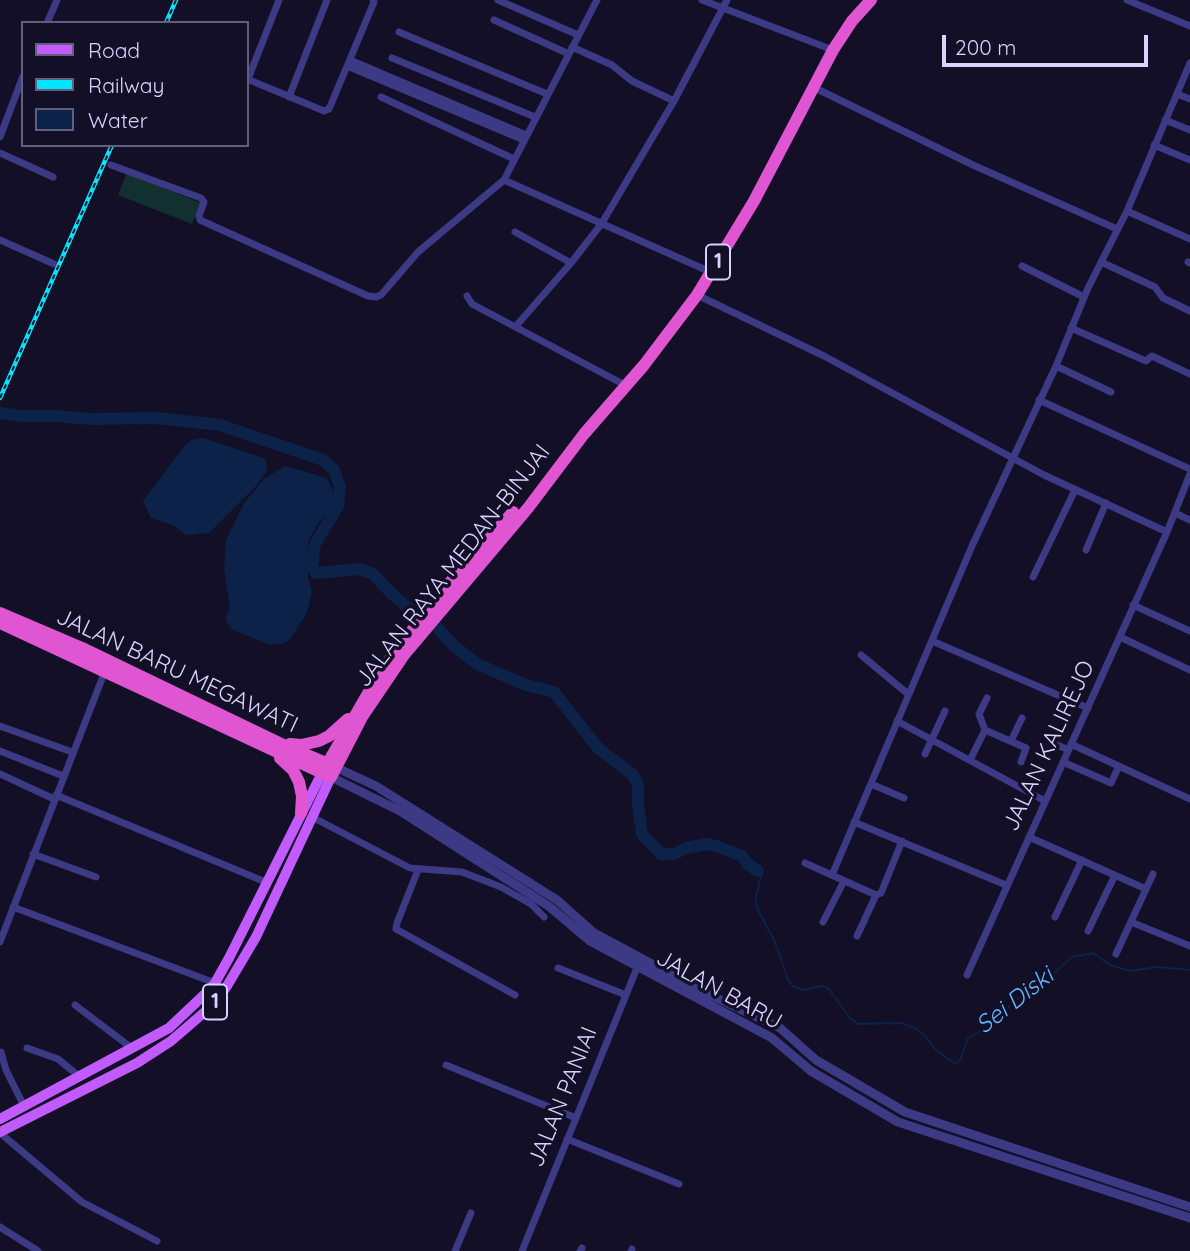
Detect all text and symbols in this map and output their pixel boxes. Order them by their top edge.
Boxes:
legend [21,21,248,147]
scale bar [945,21,1152,65]
text: 200 m [955,34,1017,60]
text: Road [88,37,140,63]
text: Railway [88,72,164,98]
text: Water [88,107,148,133]
road number: 1 [706,244,730,280]
street label: JALAN RAYA MEDAN-BINJAI [350,439,556,693]
street label: JALAN BARU MEGAWATI [52,603,302,739]
street label: JALAN KALIREJO [997,656,1101,836]
street label: JALAN BARU [651,944,787,1036]
water label: Sei Diski [971,962,1059,1040]
road number: 1 [203,984,227,1020]
street label: JALAN PANIAI [522,1023,604,1171]

